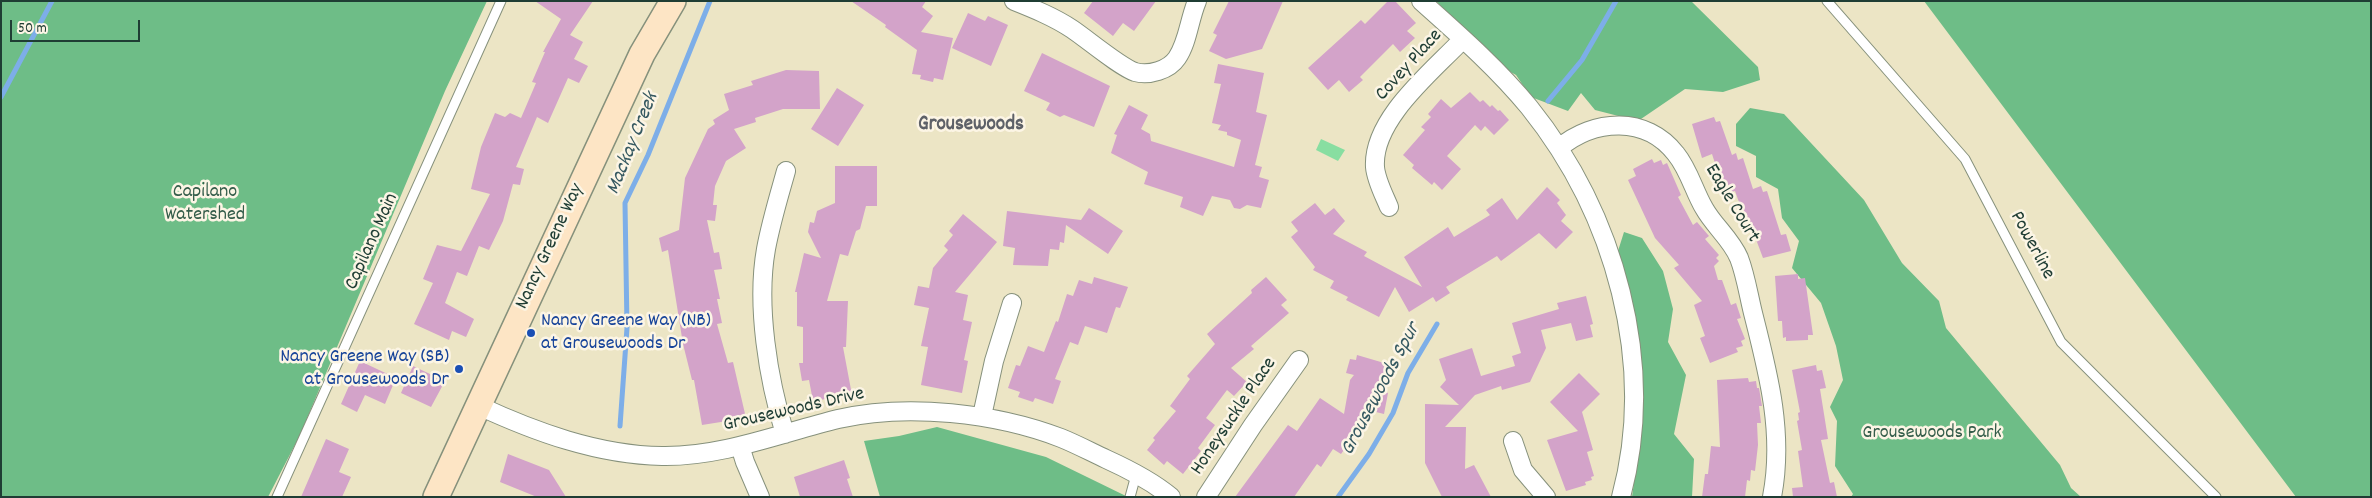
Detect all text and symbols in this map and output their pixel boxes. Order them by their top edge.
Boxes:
scale bar [12,10,142,42]
text: 50 m [18,18,47,40]
street label: Covey Place [1371,25,1449,107]
water label: Mackay Creek [602,89,666,199]
district label: Grousewoods [918,113,1024,139]
street label: Eagle Court [1698,160,1764,248]
street label: Nancy Greene Way [511,180,591,314]
park label: Capilano Watershed [165,181,245,228]
street label: Capilano Main [341,190,405,294]
street label: Powerline [2003,208,2059,284]
place label: Nancy Greene Way (NB) at Grousewoods Dr [541,310,711,357]
water label: Grousewoods Spur [1337,319,1427,461]
marker: Nancy Greene Way (NB) at Grousewoods Dr [525,327,537,339]
place label: Nancy Greene Way (SB) at Grousewoods Dr [280,346,449,393]
street label: Honeysuckle Place [1187,354,1283,480]
marker: Nancy Greene Way (SB) at Grousewoods Dr [453,363,465,375]
street label: Grousewoods Drive [721,383,867,439]
park label: Grousewoods Park [1862,422,2002,446]

